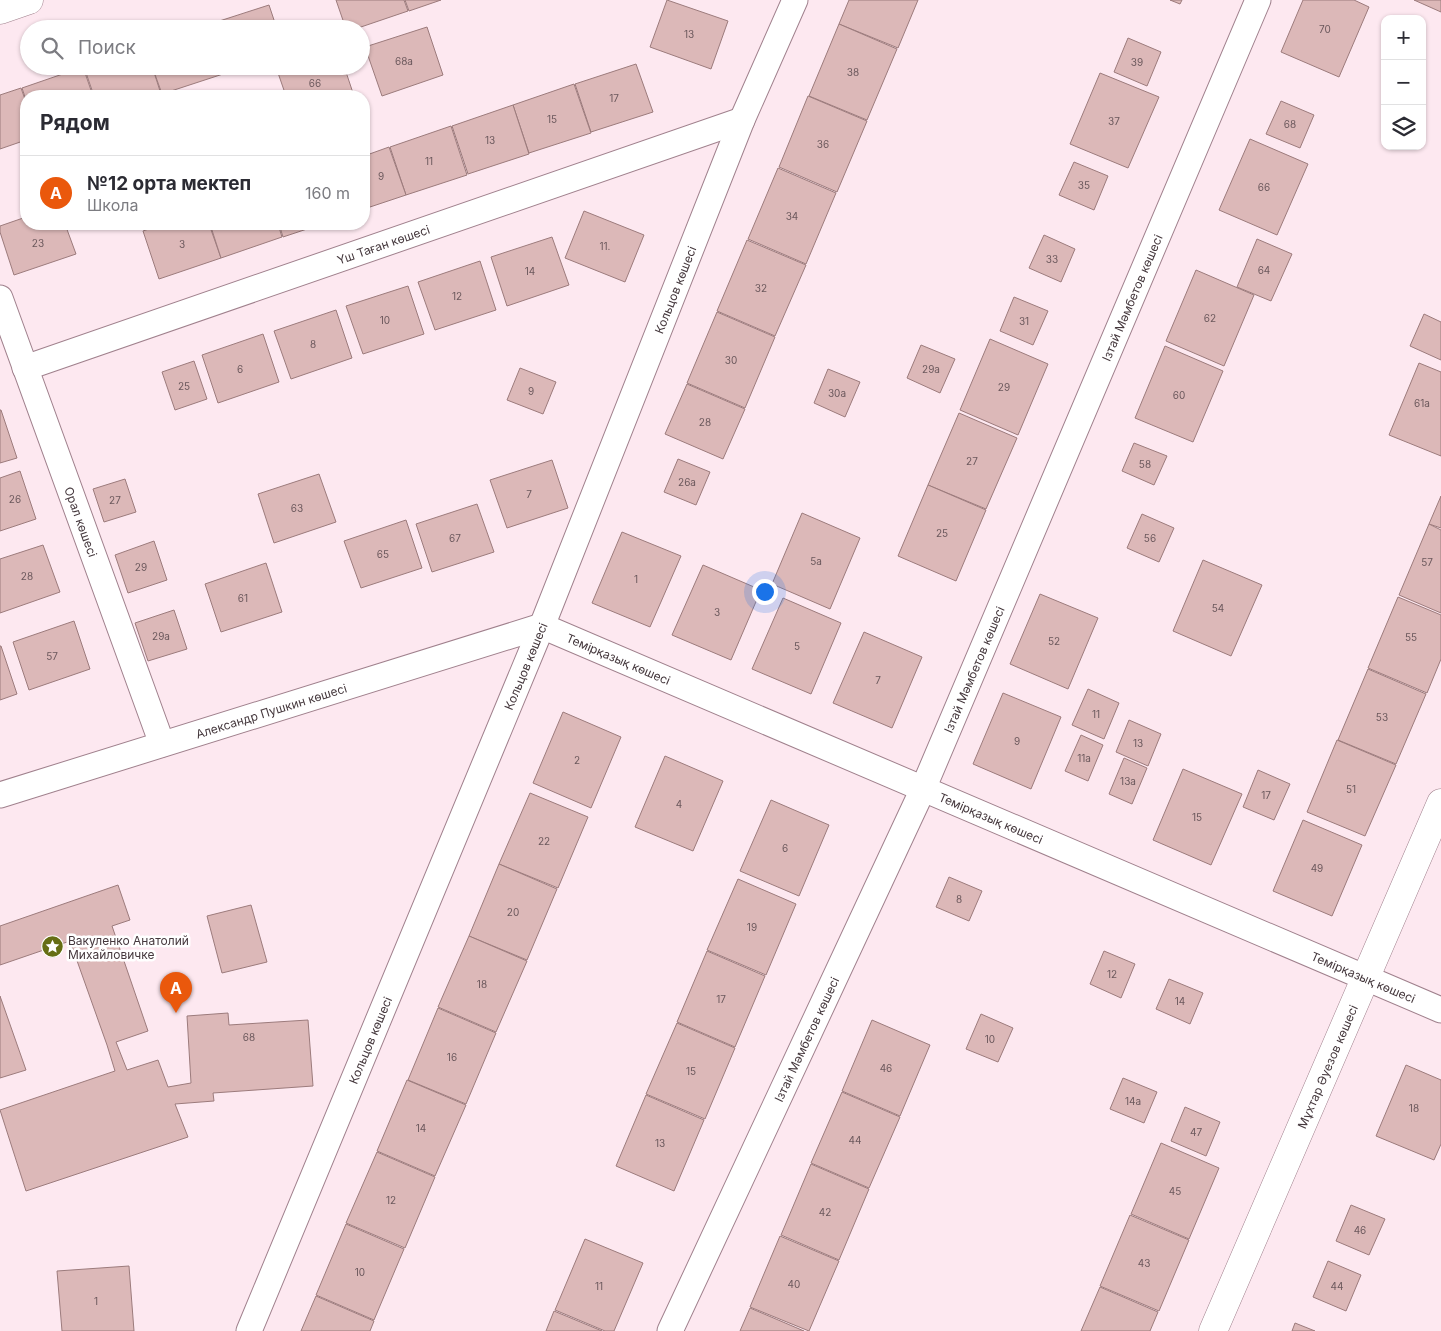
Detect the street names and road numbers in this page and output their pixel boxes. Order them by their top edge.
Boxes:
street label: Үш Таған көшесі [335,221,432,267]
street label: Ізтай Мәмбетов көшесі [1098,232,1165,363]
street label: Кольцов көшесі [651,244,699,336]
street label: Орал көшесі [62,484,101,559]
street label: Ізтай Мәмбетов көшесі [940,604,1007,735]
street label: Кольцов көшесі [501,620,550,712]
street label: Темірқазық көшесі [564,630,673,688]
street label: Александр Пушкин көшесі [194,680,349,741]
street label: Темірқазық көшесі [937,789,1045,847]
street label: Темірқазық көшесі [1309,948,1418,1006]
street label: Ізтай Мәмбетов көшесі [771,974,842,1104]
street label: Кольцов көшесі [345,994,395,1086]
street label: Мұхтар Әуезов көшесі [1294,1002,1361,1131]

